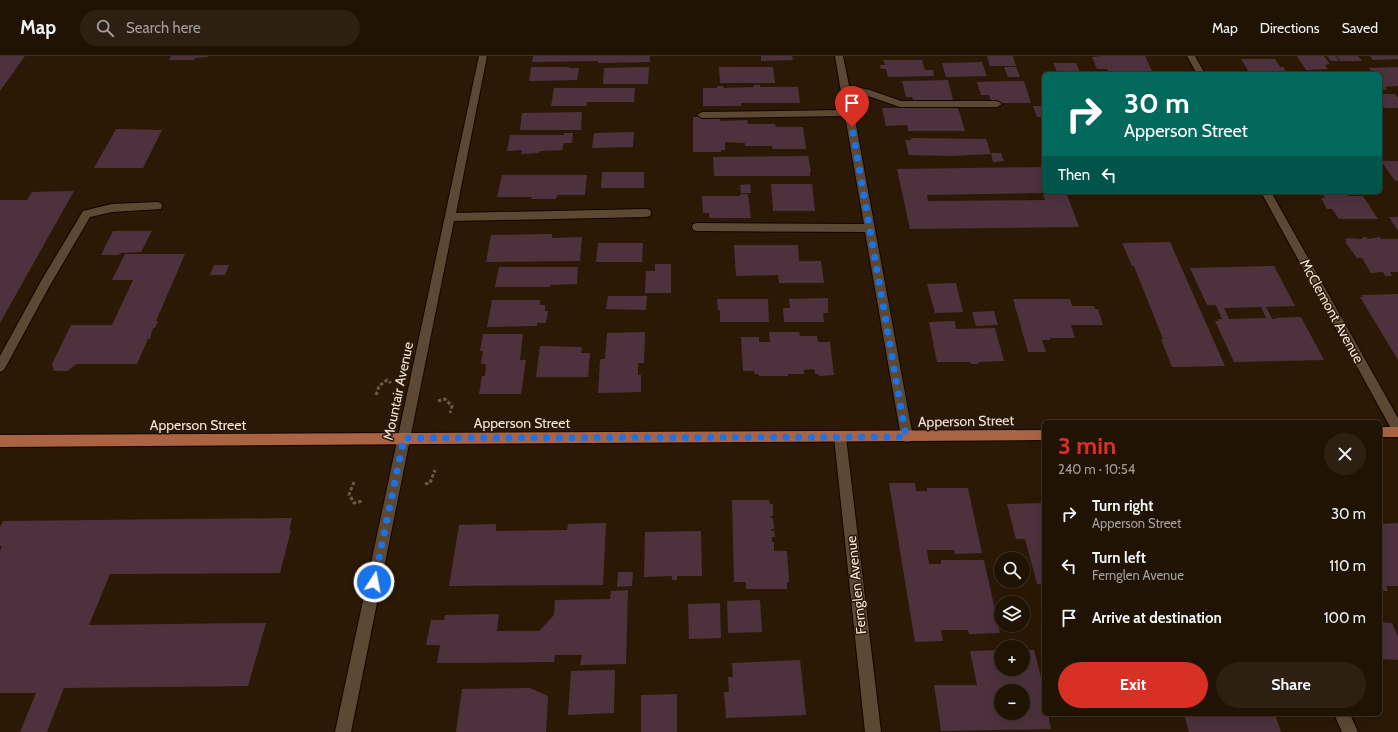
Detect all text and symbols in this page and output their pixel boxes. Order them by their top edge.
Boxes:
search box [80,10,360,46]
text: Map [20,16,56,39]
icon: search [94,17,116,39]
text: Search here [126,19,201,37]
text: Map [1212,19,1238,37]
text: Directions [1260,19,1320,37]
text: Saved [1342,19,1378,37]
pin [835,86,869,127]
text: 30 m [1124,86,1190,120]
icon: right [1058,88,1110,140]
icon: arrive [841,92,863,114]
text: Apperson Street [1124,120,1248,142]
icon: left [1098,164,1120,186]
text: Then [1058,166,1090,184]
street label: McClemont Avenue [1296,256,1368,366]
street label: Mountair Avenue [379,340,417,442]
street label: Apperson Street [918,411,1015,431]
street label: Apperson Street [474,414,570,432]
street label: Apperson Street [150,416,246,434]
text: 3 min [1058,431,1116,460]
button: close [1324,433,1366,475]
text: 240 m · 10:54 [1058,461,1135,477]
text: Turn right [1092,497,1153,515]
icon: right [1058,503,1080,525]
text: 30 m [1331,505,1366,523]
text: Apperson Street [1092,515,1181,531]
street label: Fernglen Avenue [842,535,870,635]
text: Turn left [1092,549,1146,567]
map controls [994,552,1030,720]
button: search [994,552,1030,588]
icon: left [1058,555,1080,577]
text: 110 m [1329,557,1366,575]
position arrow [353,561,395,603]
text: Fernglen Avenue [1092,567,1184,583]
button: layers [994,596,1030,632]
icon: arrive [1058,607,1080,629]
text: Arrive at destination [1092,609,1222,627]
text: 100 m [1324,609,1366,627]
button: + [994,640,1030,676]
button: Exit [1058,662,1208,708]
button: Share [1216,662,1366,708]
button: − [994,684,1030,720]

